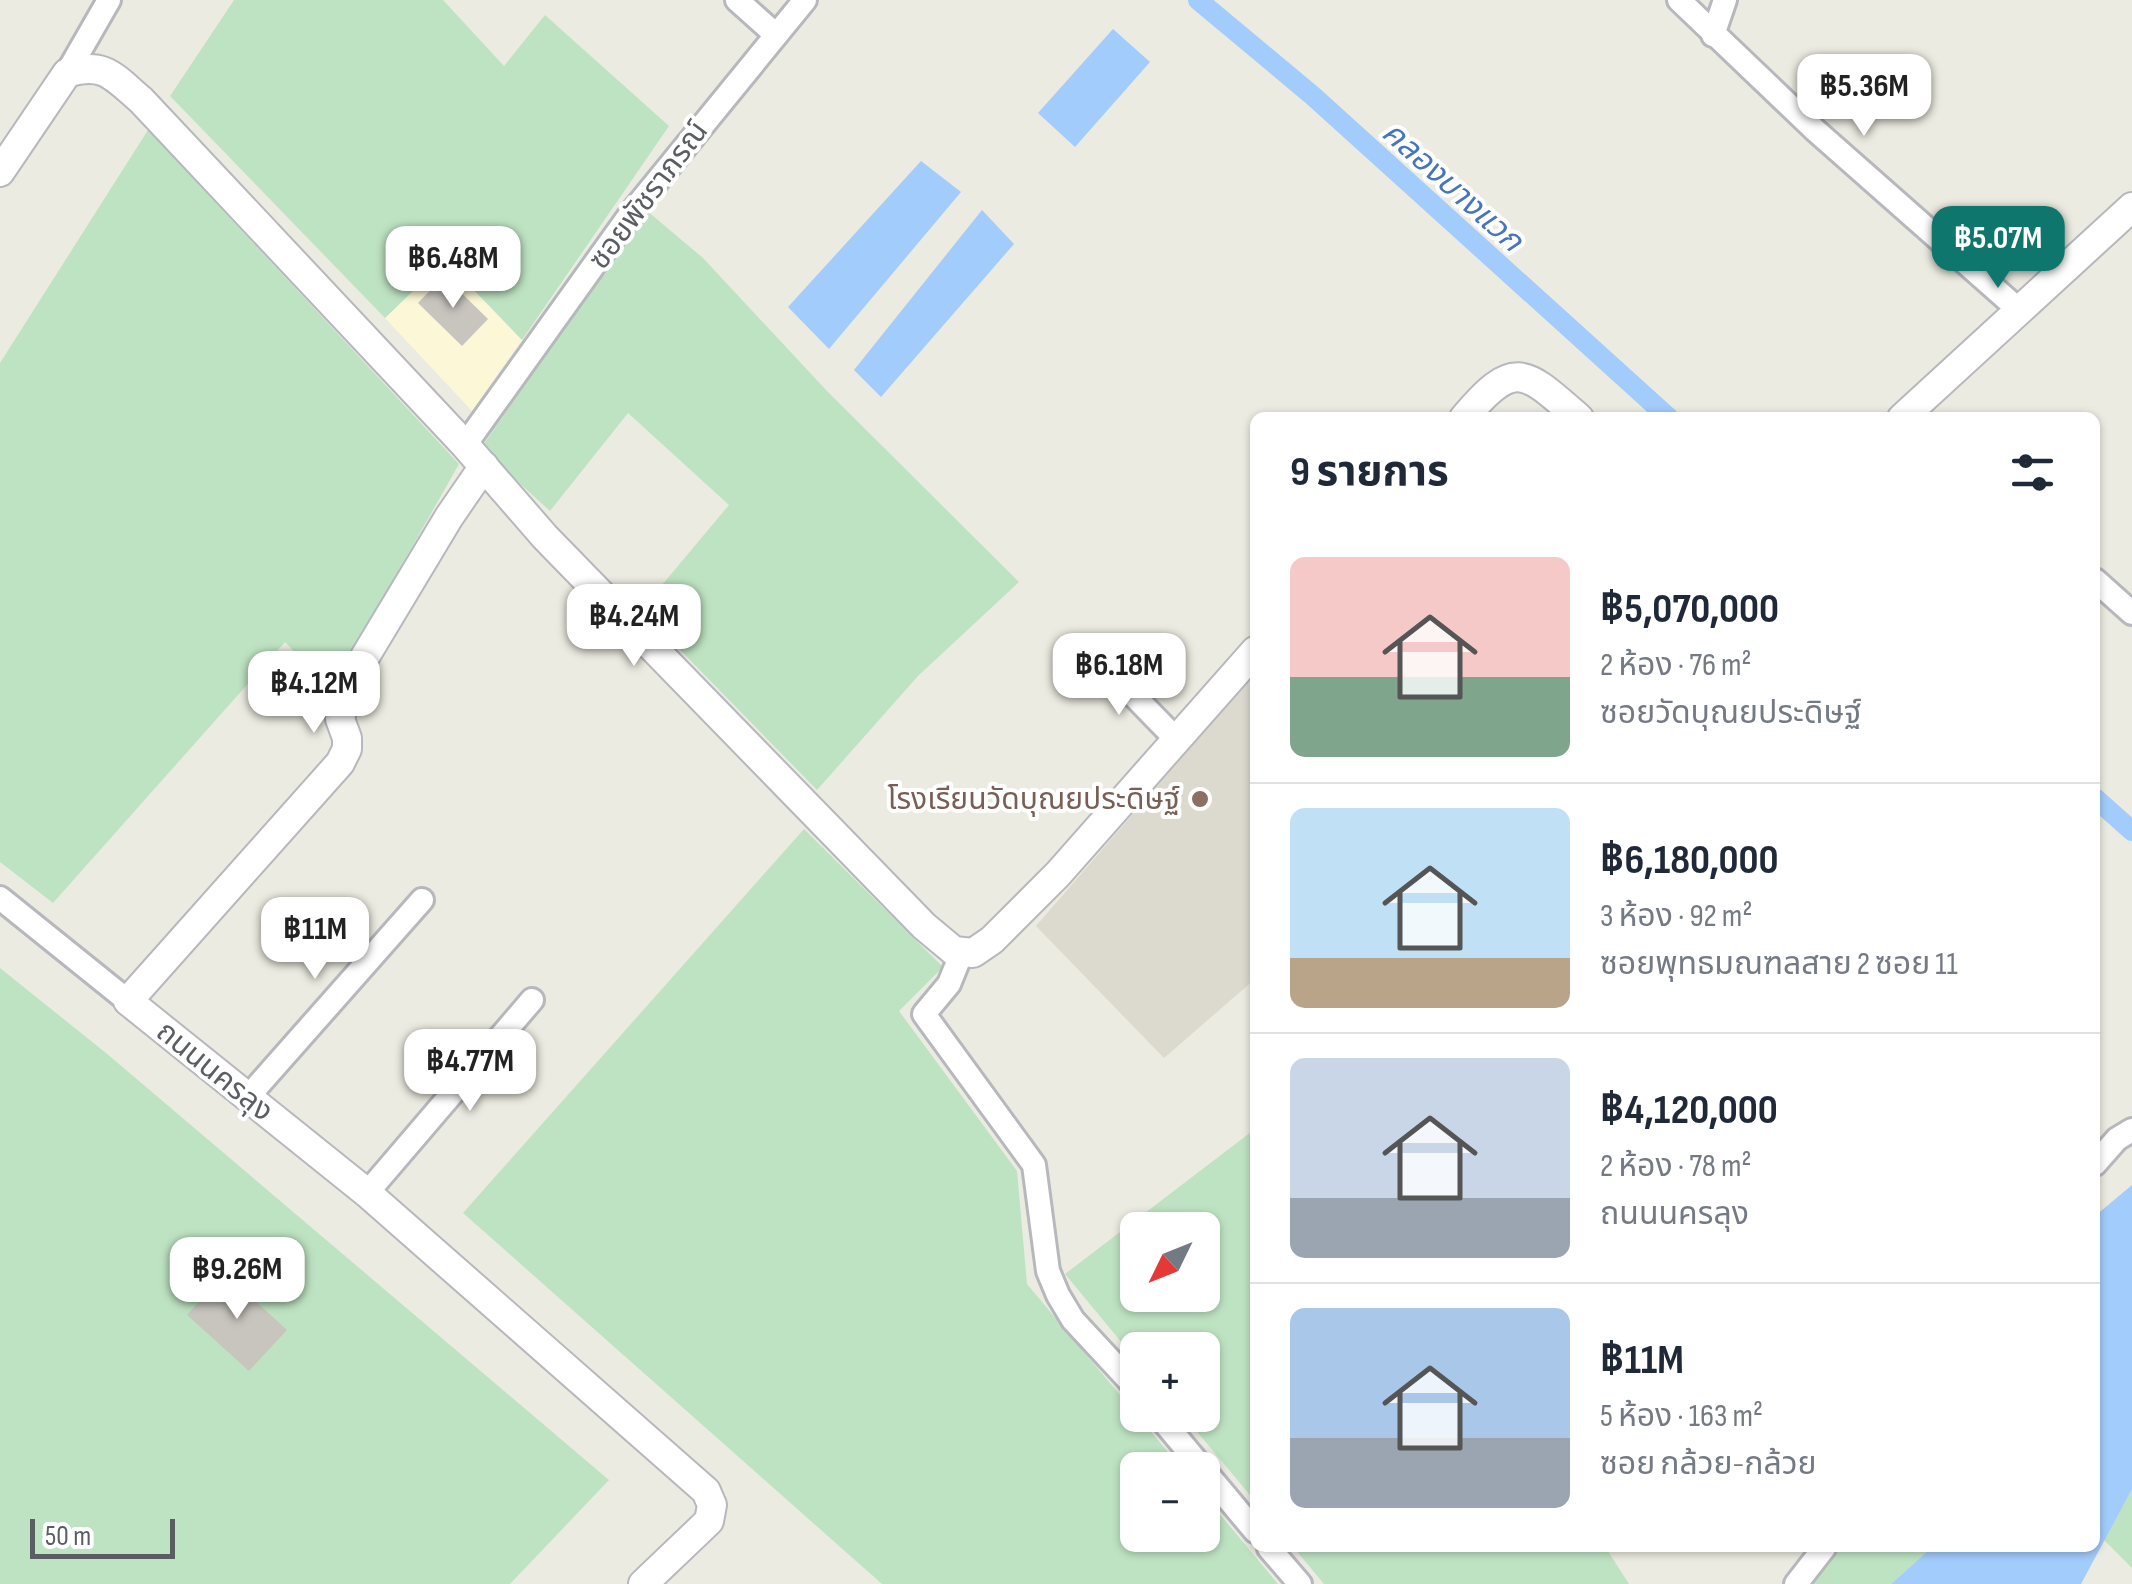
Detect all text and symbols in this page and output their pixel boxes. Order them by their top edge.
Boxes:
pin: ฿5.36M [1783,54,1945,139]
text: ฿5.36M [1819,67,1909,106]
water label: คลองบางแวก [1374,114,1532,262]
street label: ซอยพัชราภรณ์ [581,115,716,277]
pin: ฿5.07M [1917,206,2079,291]
text: ฿5.07M [1954,219,2042,258]
pin: ฿6.48M [372,226,534,311]
text: ฿6.48M [408,239,498,278]
icon: filters [2005,445,2060,500]
text: 9 รายการ [1290,447,1449,498]
pin: ฿4.24M [553,584,715,669]
text: ฿5,070,000 [1600,584,1779,635]
text: ฿4.24M [589,597,679,636]
icon: home [1370,597,1490,717]
pin: ฿6.18M [1038,633,1200,718]
text: ฿6.18M [1075,646,1163,685]
text: 2 ห้อง · 76 m² [1600,646,1752,685]
pin: ฿4.12M [233,651,395,736]
text: ฿4.12M [270,664,358,703]
text: ซอยวัดบุณยประดิษฐ์ [1600,694,1862,733]
place label: โรงเรียนวัดบุณยประดิษฐ์ [887,782,1180,818]
marker: โรงเรียนวัดบุณยประดิษฐ์ [1189,788,1211,810]
text: ฿6,180,000 [1600,835,1779,886]
icon: home [1370,848,1490,968]
pin: ฿11M [256,897,374,982]
text: 3 ห้อง · 92 m² [1600,897,1752,936]
text: ฿11M [283,910,347,949]
text: ซอยพุทธมณฑลสาย 2 ซอย 11 [1600,945,1958,984]
street label: ถนนนครลุง [149,1014,280,1130]
pin: ฿4.77M [389,1029,551,1114]
text: ฿4.77M [426,1042,514,1081]
text: ฿4,120,000 [1600,1085,1778,1136]
icon: home [1370,1098,1490,1218]
text: 2 ห้อง · 78 m² [1600,1147,1751,1186]
text: ถนนนครลุง [1600,1195,1749,1234]
north arrow [1120,1212,1220,1312]
map controls [1120,1212,1220,1552]
pin: ฿9.26M [156,1237,318,1322]
text: ฿9.26M [192,1250,282,1289]
button: + [1120,1332,1220,1432]
text: ฿11M [1600,1335,1684,1386]
icon: home [1370,1348,1490,1468]
text: 5 ห้อง · 163 m² [1600,1397,1763,1436]
text: ซอย กล้วย-กล้วย [1600,1445,1816,1484]
button: − [1120,1452,1220,1552]
scale bar [30,1514,175,1558]
text: 50 m [45,1520,91,1553]

